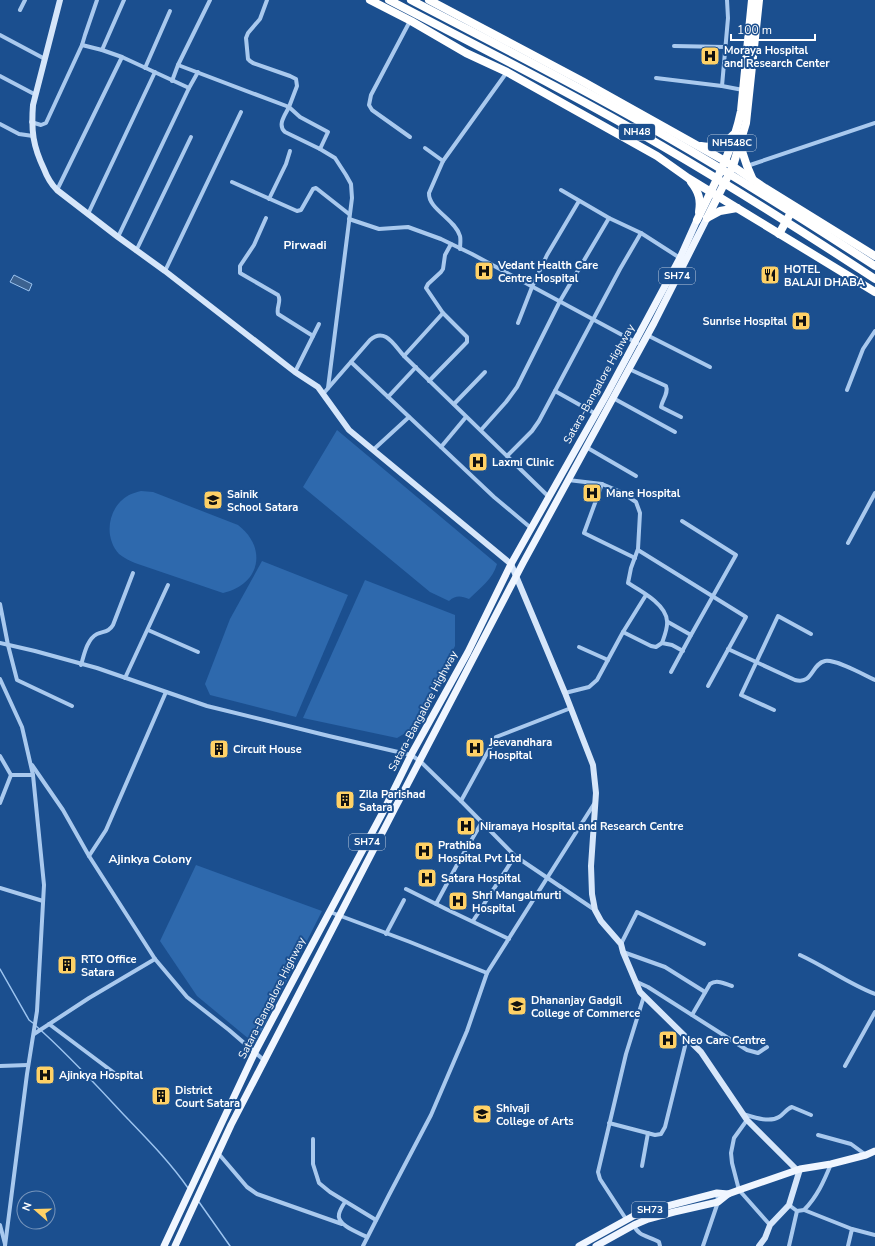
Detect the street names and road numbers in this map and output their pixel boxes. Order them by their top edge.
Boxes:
road number: NH48 [619,124,655,140]
road number: NH548C [708,135,756,151]
road number: SH74 [659,268,695,284]
street label: Satara-Bangalore Highway [560,321,638,446]
street label: Satara-Bangalore Highway [385,648,461,774]
road number: SH74 [349,834,385,850]
street label: Satara-Bangalore Highway [235,934,309,1061]
road number: SH73 [632,1202,668,1218]

